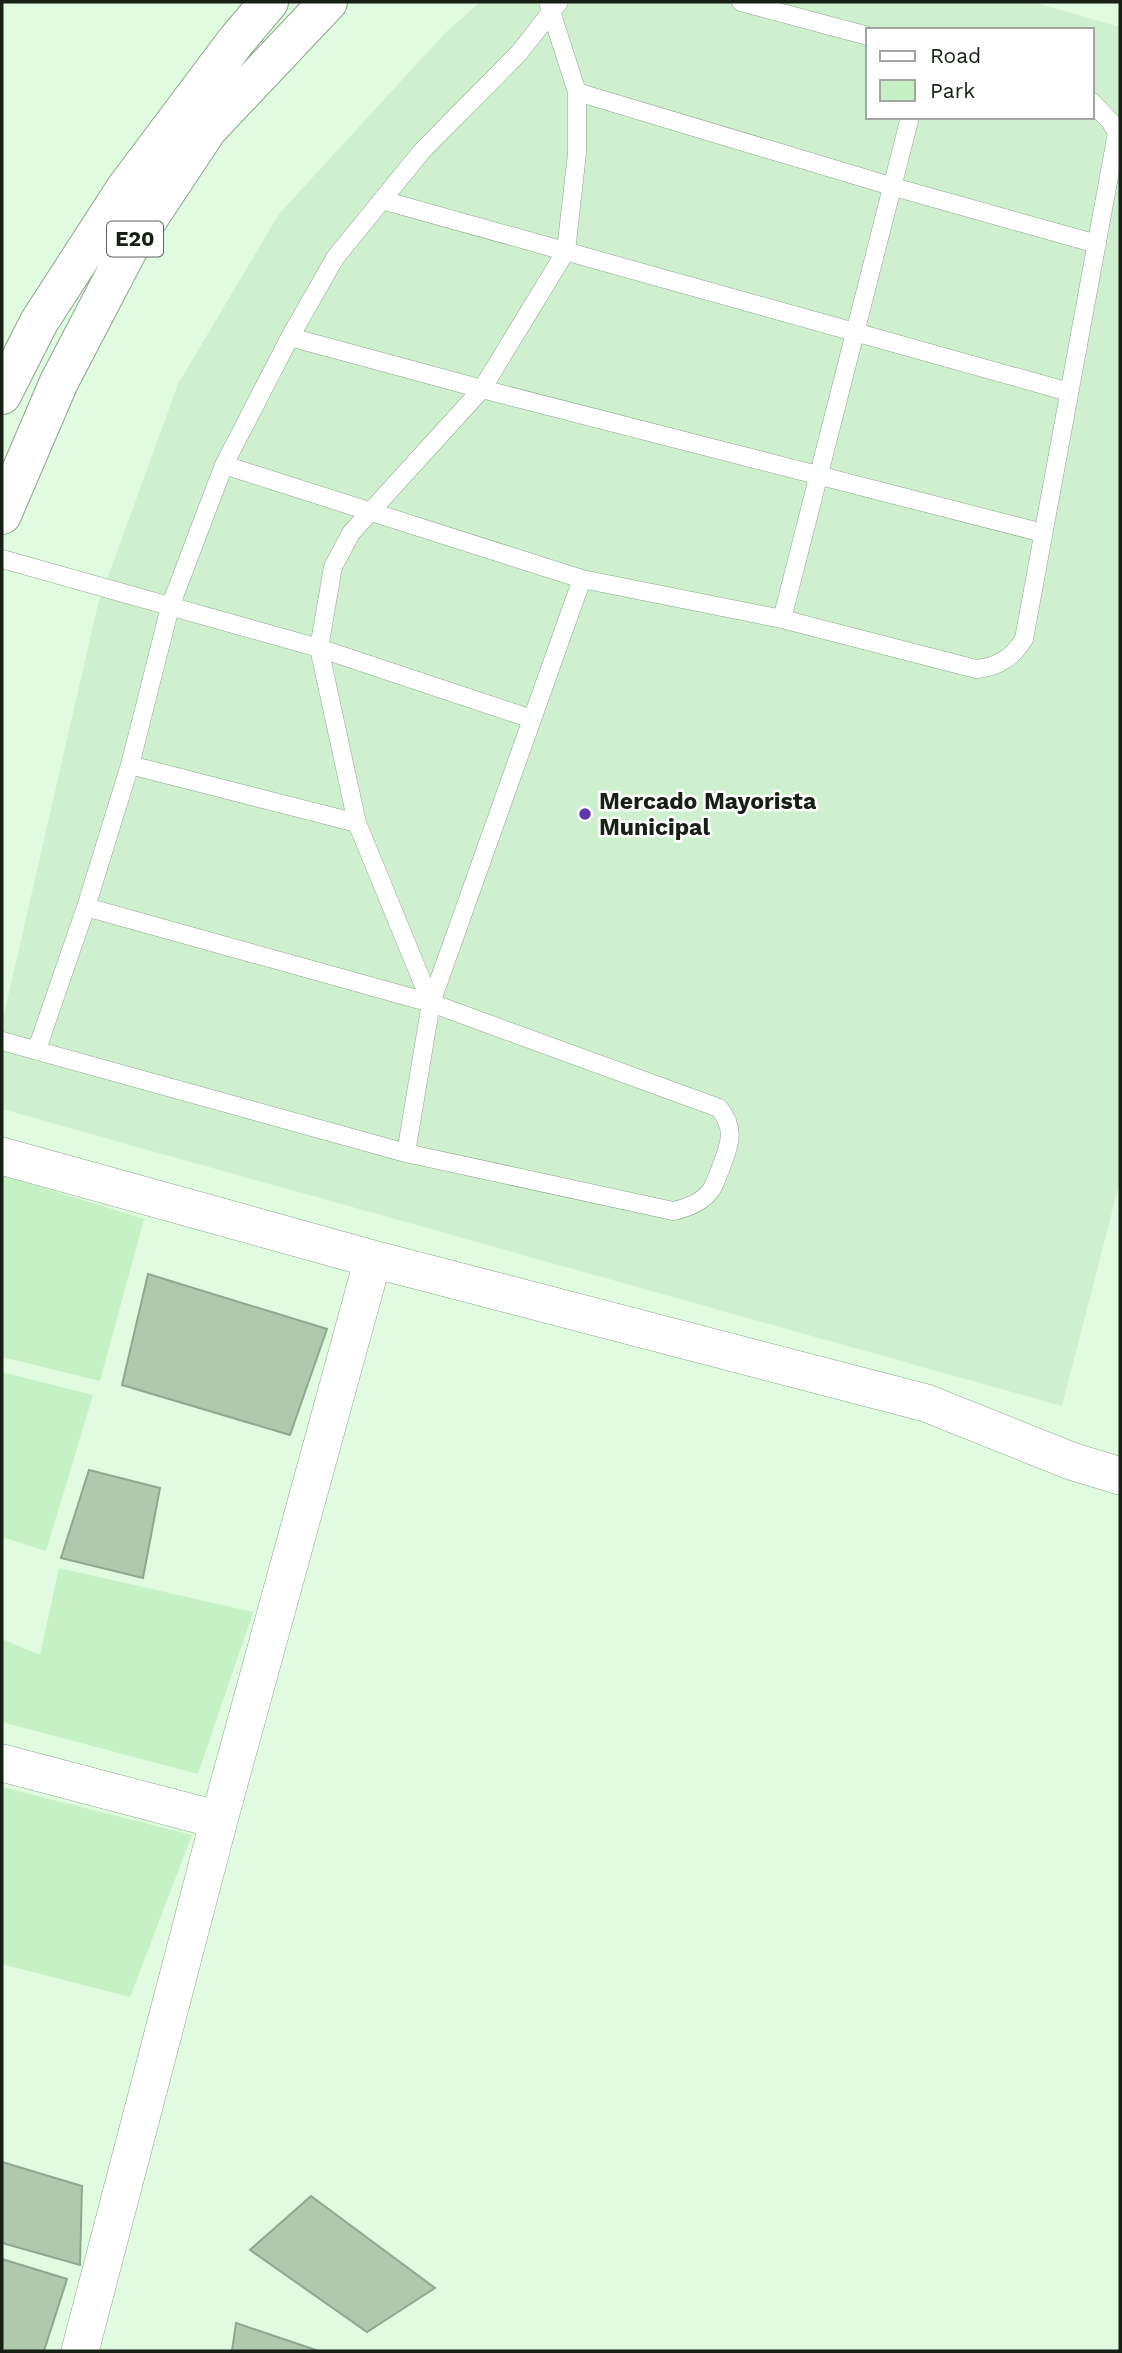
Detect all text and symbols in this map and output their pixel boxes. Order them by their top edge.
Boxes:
legend [866,28,1094,119]
text: Road [930,43,981,68]
text: Park [930,78,975,103]
road number: E20 [107,222,163,256]
place label: Mercado Mayorista Municipal [599,788,817,841]
marker: Mercado Mayorista Municipal [577,806,593,822]

